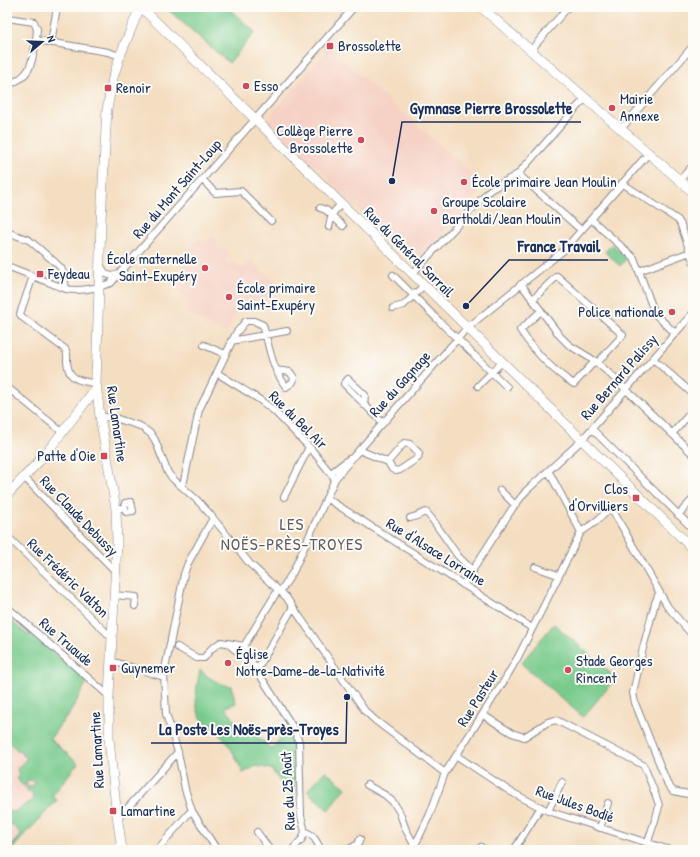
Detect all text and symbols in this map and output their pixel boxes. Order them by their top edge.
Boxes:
north arrow [22,22,62,62]
text: N [44,34,59,44]
place label: Brossolette [338,35,401,56]
marker: Brossolette [325,41,335,51]
place label: Esso [254,75,278,96]
place label: Renoir [116,77,151,98]
marker: Esso [241,81,251,91]
marker: Renoir [103,83,113,93]
place label: Mairie Annexe [620,88,660,126]
callout: Gymnase Pierre Brossolette [402,94,581,122]
text: Gymnase Pierre Brossolette [410,97,573,120]
marker: Mairie Annexe [607,103,617,113]
place label: Collège Pierre Brossolette [276,120,353,158]
street label: Rue du Mont Saint-Loup [127,134,226,243]
marker: Collège Pierre Brossolette [356,135,366,145]
place label: École primaire Jean Moulin [472,171,617,192]
marker: École primaire Jean Moulin [459,177,469,187]
place label: Groupe Scolaire Bartholdi/Jean Moulin [442,191,561,229]
street label: Rue du Général Sarrail [359,202,459,302]
marker: Groupe Scolaire Bartholdi/Jean Moulin [429,206,439,216]
callout: France Travail [509,232,608,260]
text: France Travail [517,235,601,257]
place label: École maternelle Saint-Exupéry [107,248,197,286]
place label: Feydeau [47,263,90,284]
marker: École maternelle Saint-Exupéry [200,263,210,273]
marker: Feydeau [35,269,45,279]
place label: École primaire Saint-Exupéry [237,277,316,315]
marker: École primaire Saint-Exupéry [224,292,234,302]
place label: Police nationale [578,301,664,322]
marker: Police nationale [667,307,677,317]
street label: Rue Bernard Palissy [575,329,662,424]
street label: Rue du Gagnage [364,346,435,421]
street label: Rue Lamartine [102,384,133,463]
street label: Rue du Bel Air [264,386,332,454]
place label: Patte d'Oie [37,445,96,466]
marker: Patte d'Oie [99,451,109,461]
street label: Rue Claude Debussy [35,471,123,561]
place label: Clos d'Orvilliers [569,478,628,516]
marker: Clos d'Orvilliers [631,493,641,503]
district label: LES NOËS-PRÈS-TROYES [221,512,363,555]
street label: Rue d'Alsace Lorraine [382,512,490,591]
street label: Rue Frédéric Valton [23,533,114,622]
street label: Rue Truaude [35,612,98,671]
place label: Église Notre-Dame-de-la-Nativité [236,643,385,681]
place label: Stade Georges Rincent [576,650,653,688]
place label: Guynemer [121,657,175,678]
marker: Église Notre-Dame-de-la-Nativité [223,658,233,668]
marker: Guynemer [108,663,118,673]
street label: Rue Pasteur [452,665,504,730]
marker: Stade Georges Rincent [563,665,573,675]
street label: Rue Lamartine [84,711,109,789]
callout: La Poste Les Noës-près-Troyes [151,715,346,743]
text: La Poste Les Noës-près-Troyes [159,718,339,741]
street label: Rue du 25 Août [275,750,300,831]
street label: Rue Jules Bodié [533,780,617,827]
place label: Lamartine [121,800,176,821]
marker: Lamartine [108,806,118,816]

